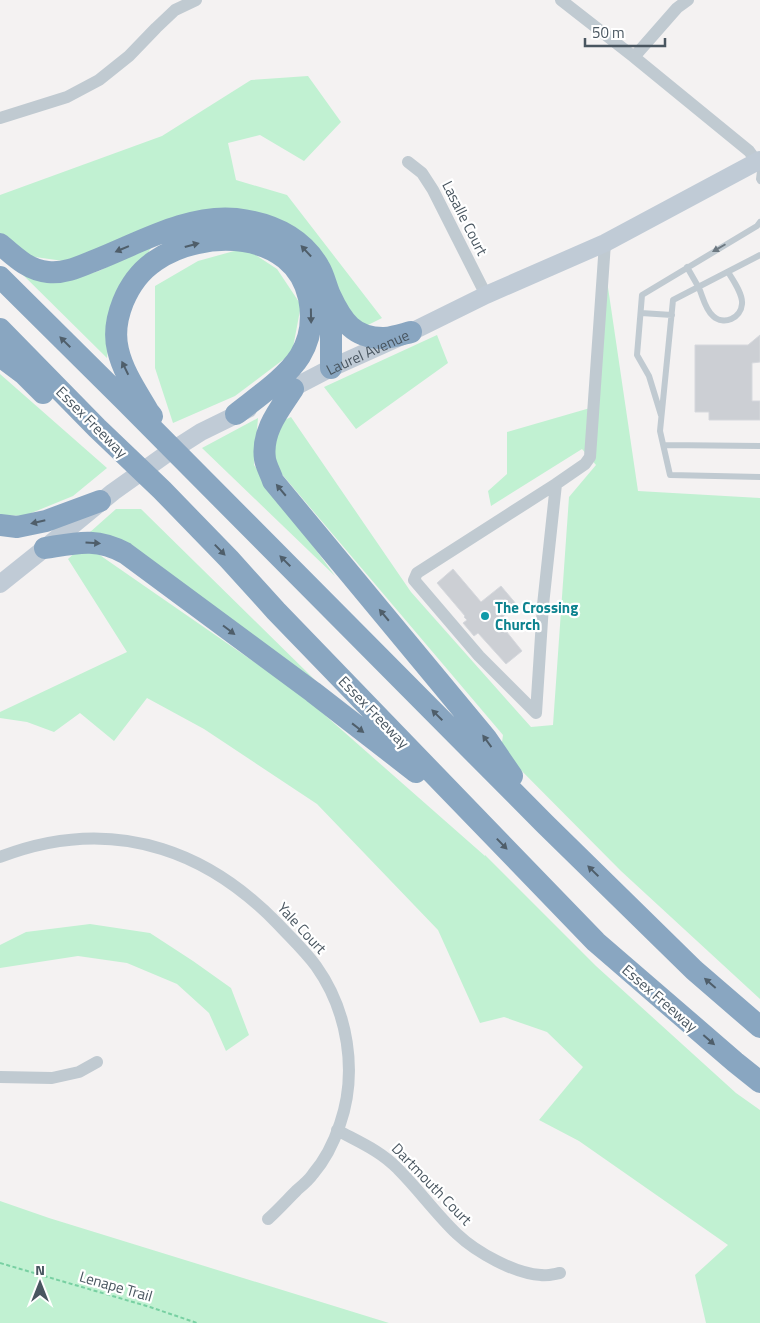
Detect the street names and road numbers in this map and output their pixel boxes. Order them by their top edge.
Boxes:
street label: Lasalle Court [436,177,494,260]
street label: Laurel Avenue [322,323,413,380]
street label: Essex Freeway [51,381,133,463]
street label: Essex Freeway [333,670,415,754]
street label: Yale Court [272,897,332,960]
street label: Essex Freeway [617,959,703,1037]
street label: Dartmouth Court [387,1138,478,1231]
street label: Lenape Trail [77,1265,155,1307]

